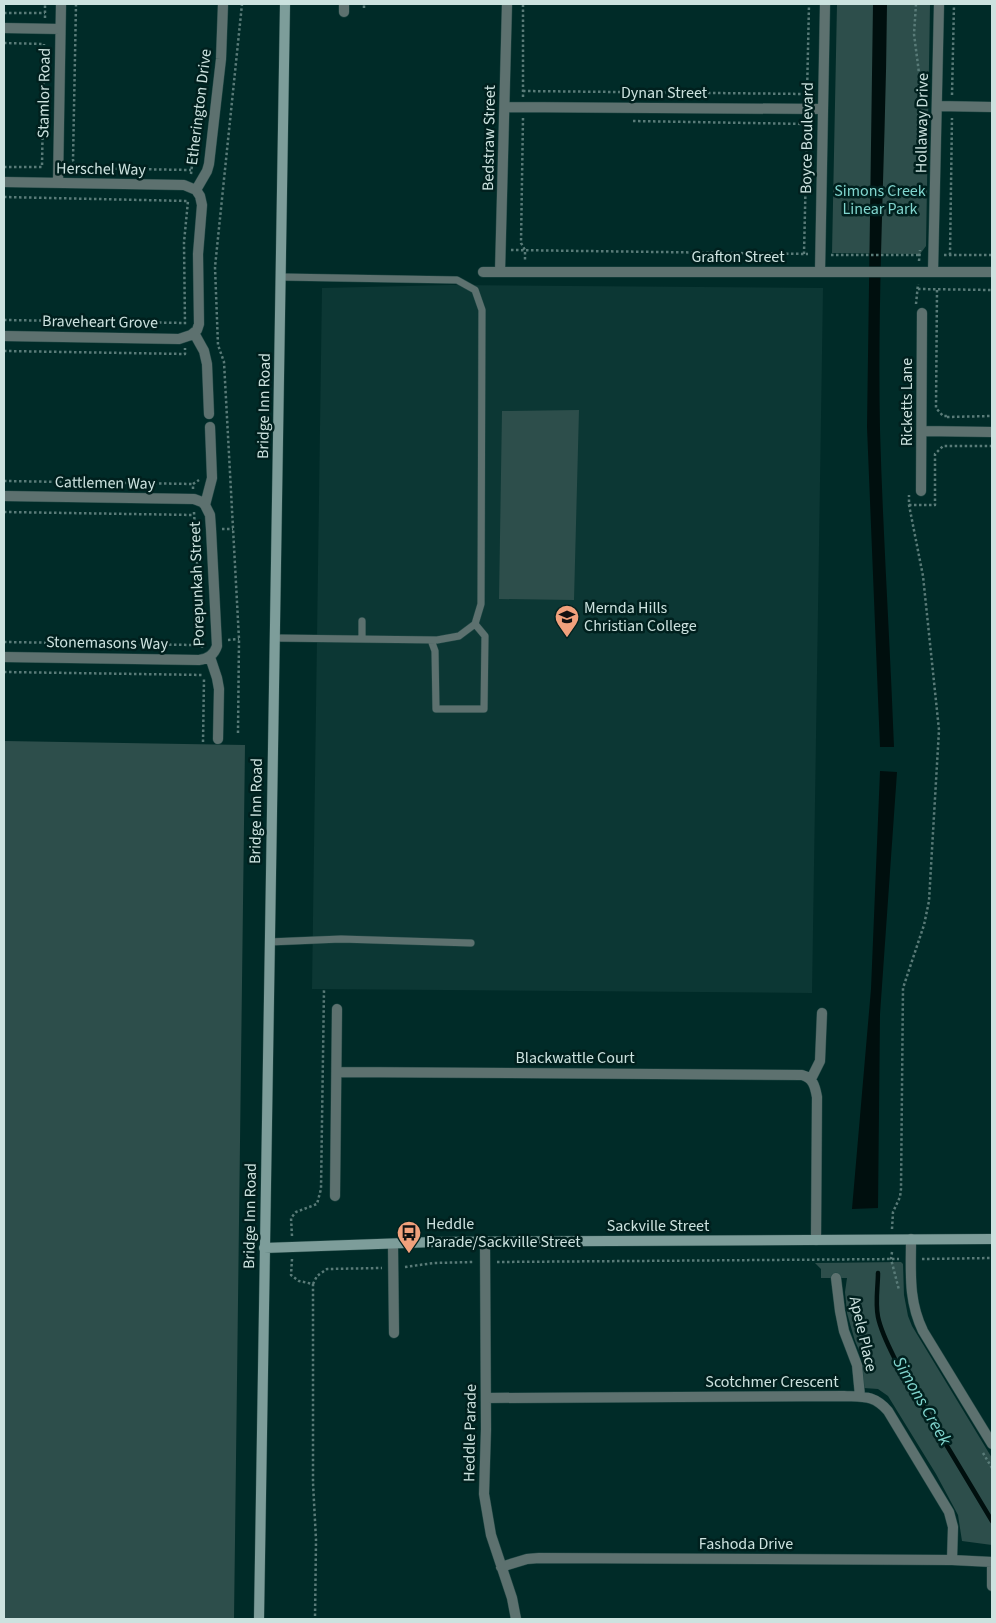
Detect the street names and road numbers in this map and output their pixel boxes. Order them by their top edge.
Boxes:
street label: Stamlor Road [32,48,56,138]
street label: Etherington Drive [181,48,217,166]
street label: Hollaway Drive [910,73,934,173]
street label: Dynan Street [621,82,708,104]
street label: Boyce Boulevard [795,82,819,194]
street label: Bedstraw Street [477,84,501,191]
street label: Herschel Way [56,157,147,181]
street label: Grafton Street [691,246,785,268]
street label: Braveheart Grove [42,310,158,334]
street label: Bridge Inn Road [252,353,276,459]
street label: Ricketts Lane [896,358,918,446]
street label: Cattlemen Way [55,471,156,495]
street label: Porepunkah Street [184,521,210,647]
street label: Stonemasons Way [46,631,169,655]
street label: Bridge Inn Road [244,758,268,864]
street label: Blackwattle Court [515,1047,635,1069]
street label: Bridge Inn Road [238,1163,262,1269]
street label: Sackville Street [607,1215,710,1237]
street label: Apele Place [844,1294,882,1374]
street label: Scotchmer Crescent [705,1371,839,1393]
street label: Heddle Parade [458,1384,482,1482]
street label: Fashoda Drive [699,1533,793,1555]

